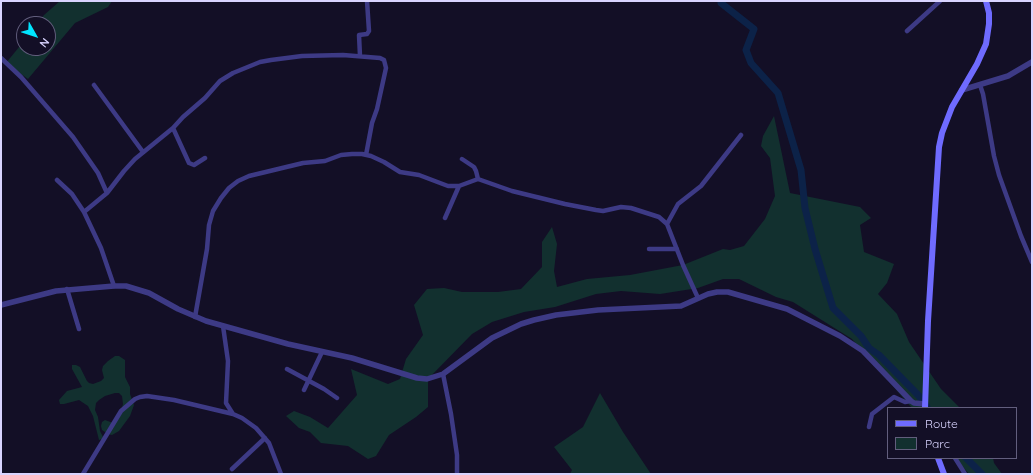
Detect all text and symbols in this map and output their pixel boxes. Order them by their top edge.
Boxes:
north arrow [16,16,56,56]
text: N [37,35,53,50]
legend [887,407,1017,459]
text: Route [925,416,958,431]
text: Parc [925,436,950,451]

